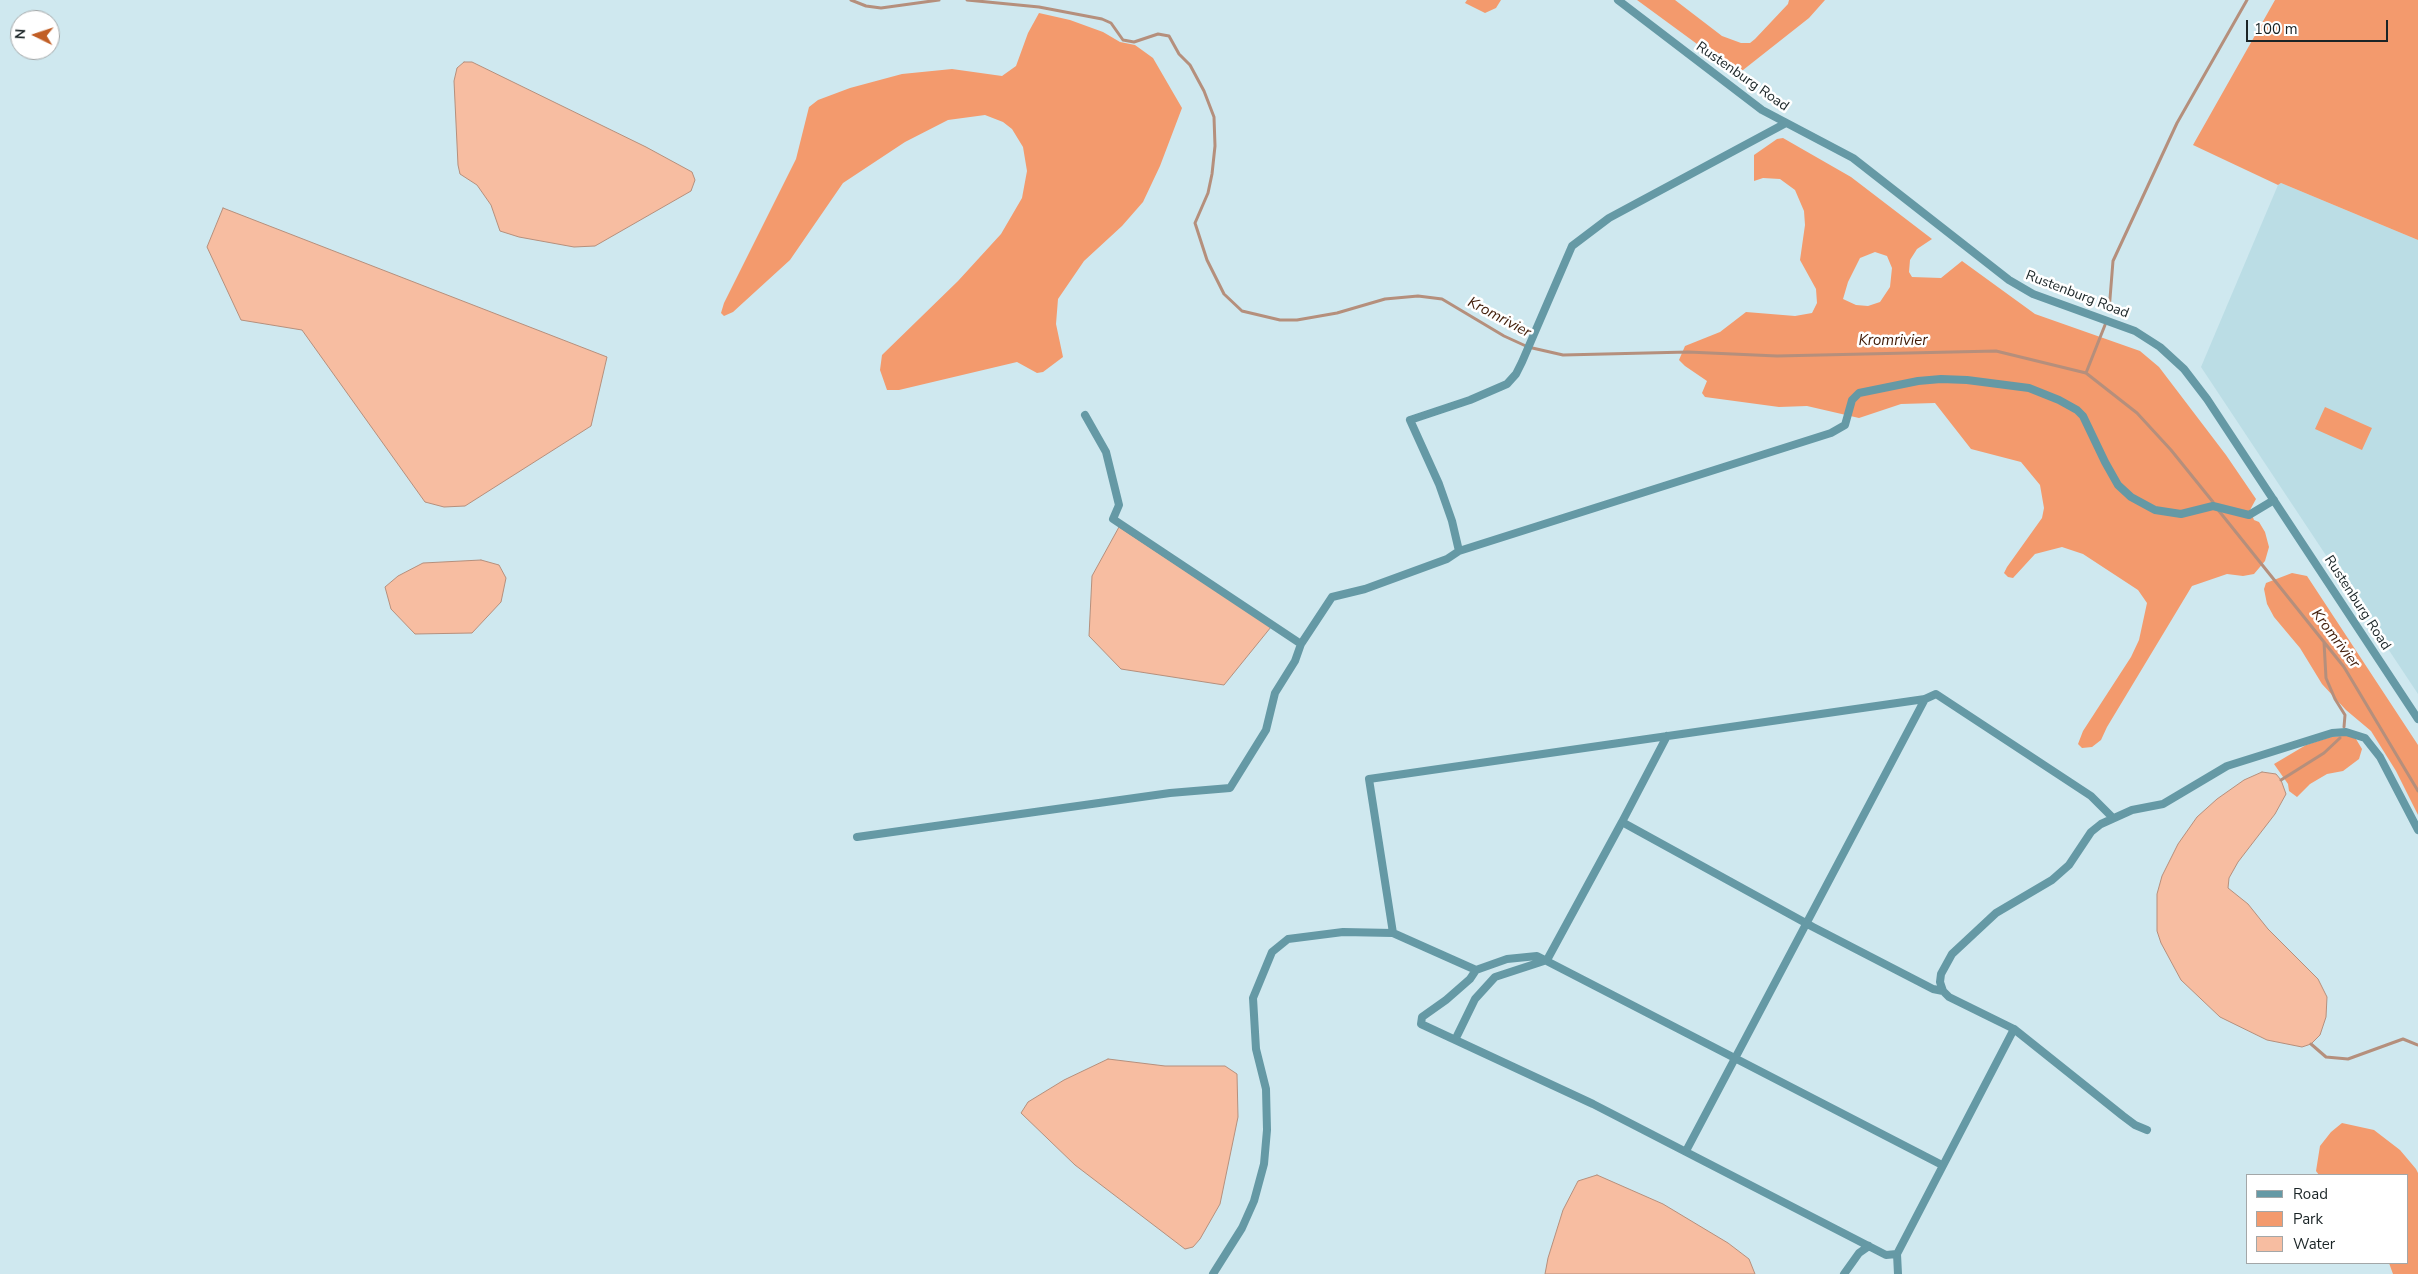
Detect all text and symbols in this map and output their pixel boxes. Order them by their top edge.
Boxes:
north arrow [10,10,60,60]
scale bar [2248,10,2390,42]
text: 100 m [2254,19,2298,39]
text: N [11,28,30,40]
street label: Rustenburg Road [1692,39,1792,115]
street label: Rustenburg Road [2023,268,2131,322]
water label: Kromrivier [1464,294,1534,342]
water label: Kromrivier [1858,332,1928,350]
street label: Rustenburg Road [2320,553,2394,653]
water label: Kromrivier [2307,606,2363,672]
legend [2246,1174,2408,1264]
text: Road [2293,1184,2328,1204]
text: Park [2293,1209,2323,1229]
text: Water [2293,1234,2335,1254]

